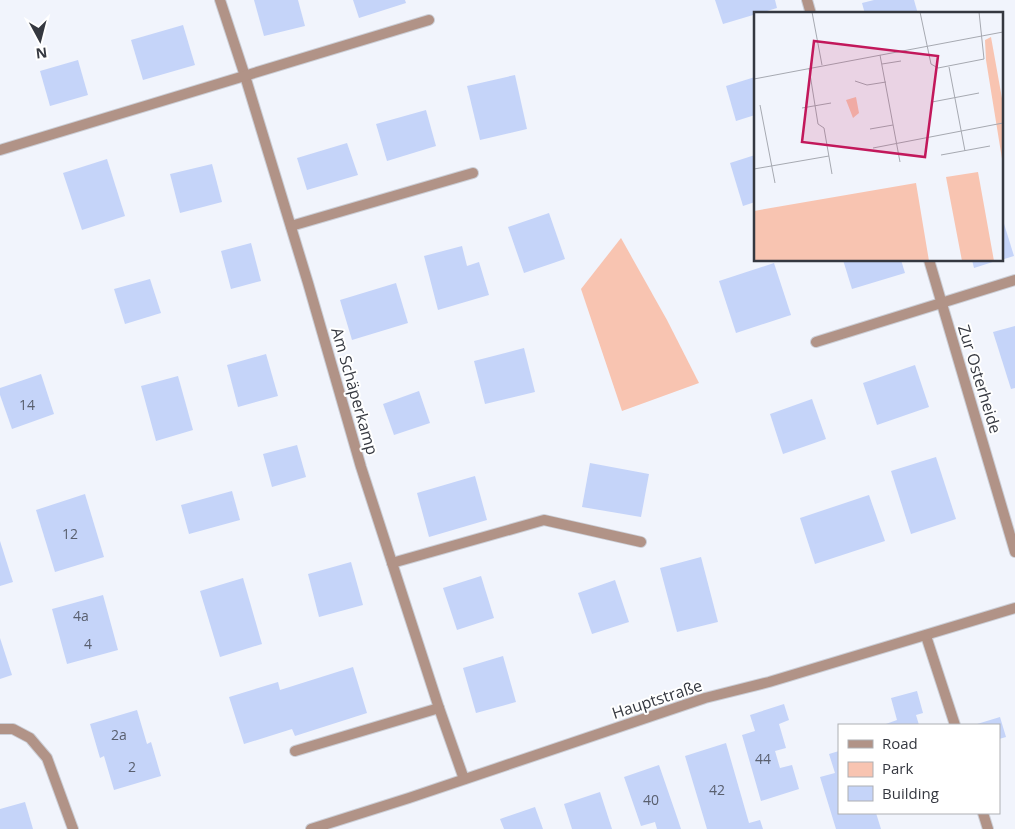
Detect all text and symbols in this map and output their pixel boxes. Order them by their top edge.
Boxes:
inset map [754,12,1002,261]
north arrow [15,15,65,65]
text: N [35,43,48,64]
street label: Zur Osterheide [953,322,1007,436]
street label: Am Schäperkamp [326,325,384,457]
house number: 14 [19,395,35,414]
house number: 12 [62,524,78,543]
house number: 4a [73,606,89,625]
house number: 4 [84,634,92,653]
street label: Hauptstraße [609,674,705,724]
legend [838,724,1000,814]
house number: 2a [111,725,127,744]
text: Road [882,733,918,753]
house number: 44 [755,749,771,768]
house number: 2 [128,757,136,776]
text: Park [882,758,913,778]
house number: 42 [709,780,725,799]
text: Building [882,783,939,803]
house number: 40 [643,790,659,809]

